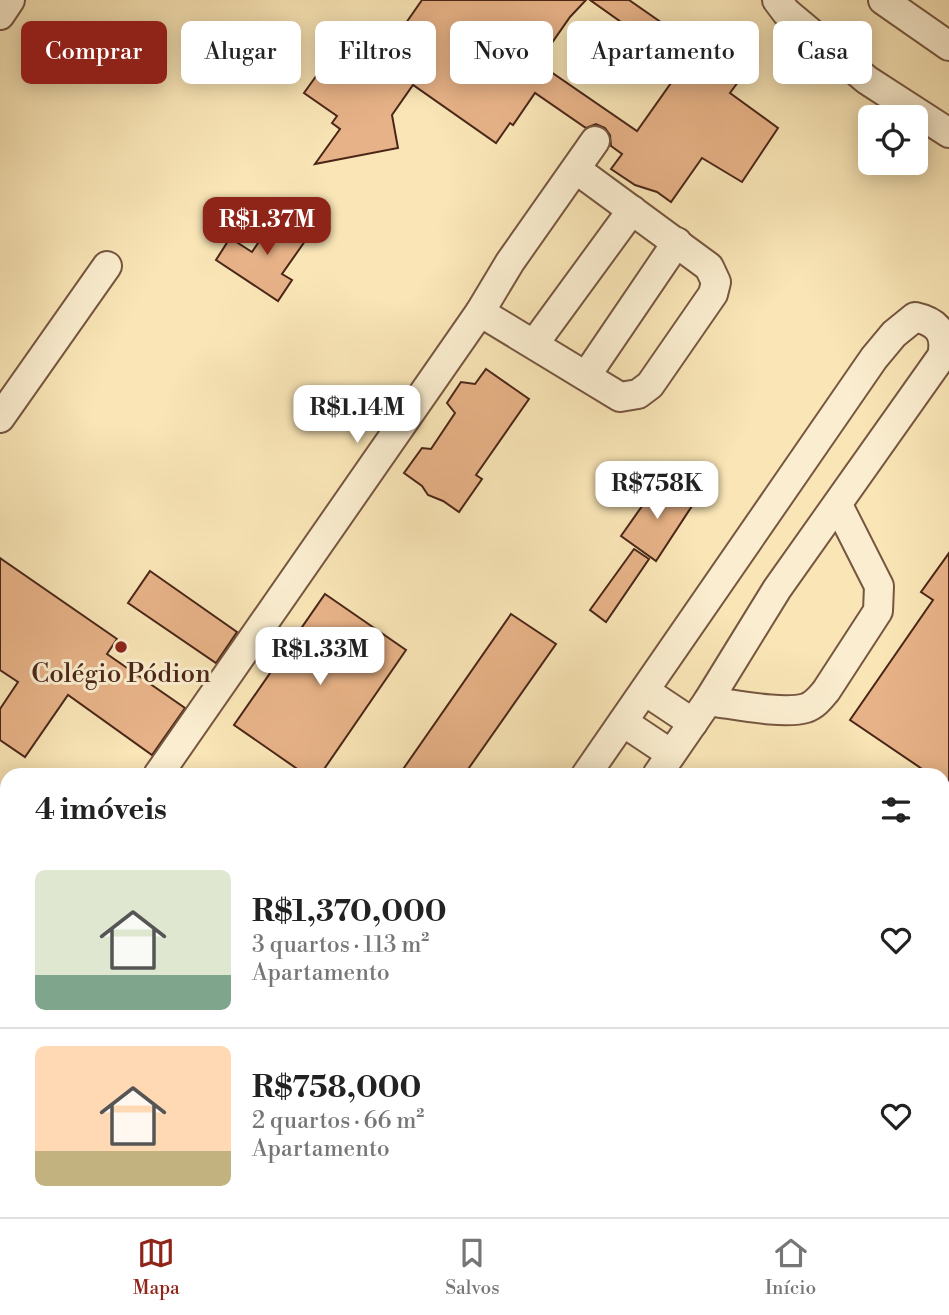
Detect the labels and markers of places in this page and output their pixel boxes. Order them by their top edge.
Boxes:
pin: R$1.37M [202,198,332,257]
pin: R$1.14M [292,386,422,445]
pin: R$758K [600,462,714,521]
pin: R$1.33M [255,628,385,687]
marker: Colégio Pódion [113,639,129,655]
place label: Colégio Pódion [31,658,211,690]

